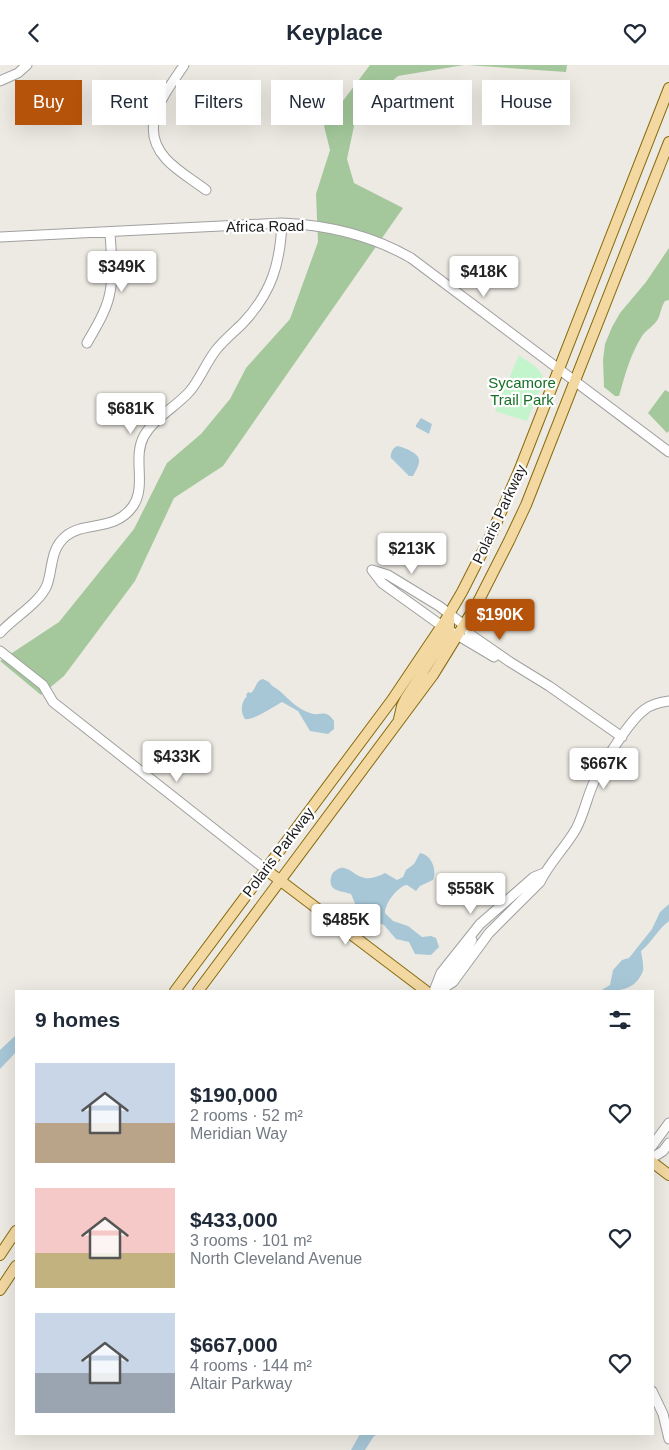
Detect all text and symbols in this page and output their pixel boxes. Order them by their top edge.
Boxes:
icon: back [20,19,48,47]
icon: heart [621,19,649,47]
text: Keyplace [286,20,383,45]
chip: Buy [15,80,82,125]
chip: Rent [92,80,166,125]
chip: Filters [176,80,261,125]
chip: New [271,80,343,125]
chip: Apartment [353,80,472,125]
chip: House [482,80,570,125]
street label: Africa Road [226,217,304,235]
pin: $349K [87,251,157,293]
pin: $418K [449,255,519,298]
text: $349K [98,258,146,275]
text: $418K [460,263,508,280]
park label: Sycamore Trail Park [488,374,556,408]
pin: $681K [96,393,166,435]
text: $681K [107,400,155,417]
street label: Polaris Parkway [469,461,530,566]
pin: $213K [377,533,447,575]
text: $213K [388,540,436,557]
pin: $190K [465,599,535,641]
text: $190K [476,606,524,623]
pin: $433K [142,741,212,783]
pin: $667K [569,747,639,790]
text: $433K [153,748,201,765]
text: $667K [580,755,628,772]
street label: Polaris Parkway [239,804,317,900]
pin: $558K [436,873,506,915]
text: $558K [447,880,495,897]
pin: $485K [311,903,381,946]
text: $485K [322,911,370,928]
icon: filters [606,1006,634,1034]
text: 9 homes [35,1008,120,1031]
icon: home [75,1083,135,1143]
text: $190,000 [190,1083,278,1106]
icon: heart [606,1099,634,1127]
text: 2 rooms · 52 m² [190,1107,303,1124]
text: Meridian Way [190,1125,287,1142]
icon: home [75,1208,135,1268]
text: $433,000 [190,1208,278,1231]
icon: heart [606,1224,634,1252]
text: 3 rooms · 101 m² [190,1232,312,1249]
text: North Cleveland Avenue [190,1250,362,1267]
icon: home [75,1333,135,1393]
text: $667,000 [190,1333,278,1356]
icon: heart [606,1349,634,1377]
text: 4 rooms · 144 m² [190,1357,312,1374]
text: Altair Parkway [190,1375,292,1392]

